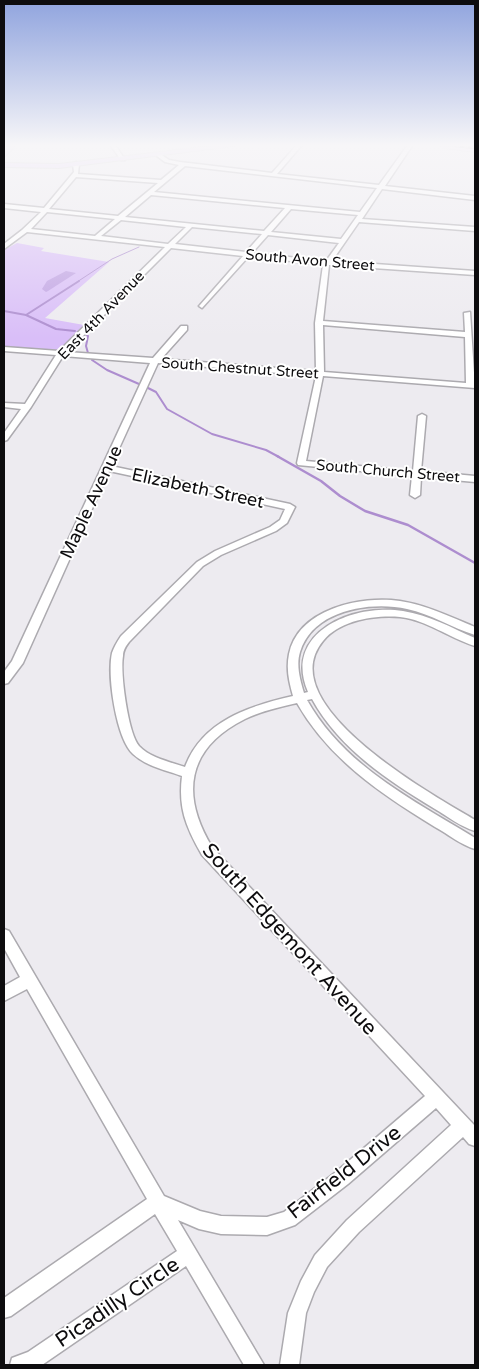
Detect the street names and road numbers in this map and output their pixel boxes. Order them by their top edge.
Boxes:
street label: South Avon Street [245,245,376,275]
street label: East 4th Avenue [54,267,148,363]
street label: South Chestnut Street [161,354,320,383]
street label: Maple Avenue [55,442,127,562]
street label: South Church Street [315,456,461,486]
street label: Elizabeth Street [130,463,266,513]
street label: South Edgemont Avenue [197,838,382,1040]
street label: Fairfield Drive [283,1120,406,1224]
street label: Picadilly Circle [51,1252,184,1353]

